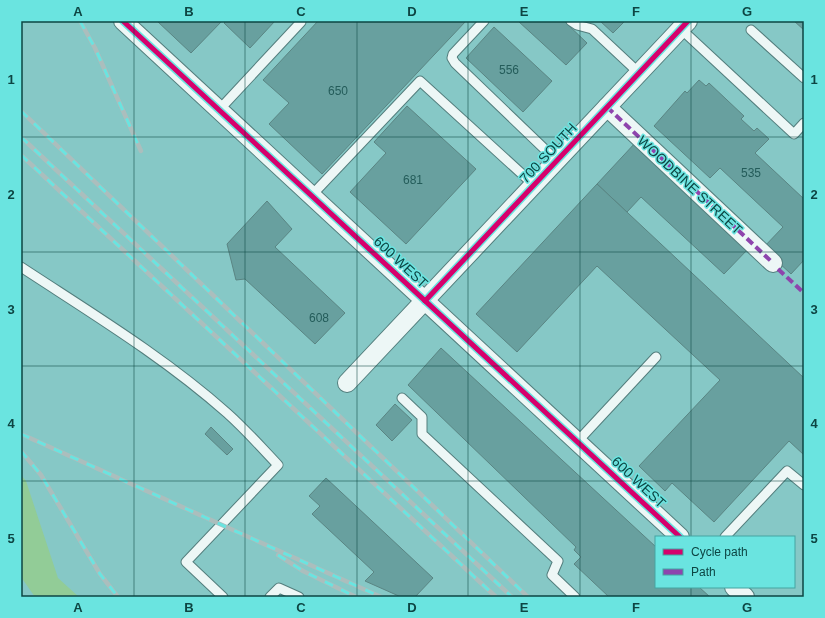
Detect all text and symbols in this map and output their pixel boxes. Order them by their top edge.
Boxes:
text: A [73,4,83,19]
text: B [184,4,194,19]
text: C [296,4,306,19]
text: D [407,4,417,19]
text: E [520,4,529,19]
text: F [632,4,640,19]
text: G [742,4,752,19]
house number: 556 [499,63,519,77]
text: 1 [7,72,15,87]
text: 1 [810,72,818,87]
house number: 650 [328,84,348,98]
street label: 700 SOUTH [516,120,580,186]
street label: WOODBINE STREET [634,132,746,238]
house number: 535 [741,166,761,180]
house number: 681 [403,173,423,187]
text: 2 [7,187,15,202]
text: 2 [810,187,818,202]
street label: 600 WEST [371,233,432,291]
text: 3 [7,302,15,317]
text: 3 [810,302,818,317]
house number: 608 [309,311,329,325]
text: 4 [7,416,15,431]
text: 4 [810,416,818,431]
street label: 600 WEST [609,453,670,511]
text: 5 [7,531,15,546]
text: 5 [810,531,818,546]
legend [655,536,795,588]
text: Cycle path [691,545,748,559]
text: Path [691,565,716,579]
text: A [73,600,83,615]
text: B [184,600,194,615]
text: C [296,600,306,615]
text: D [407,600,417,615]
text: E [520,600,529,615]
text: F [632,600,640,615]
text: G [742,600,752,615]

